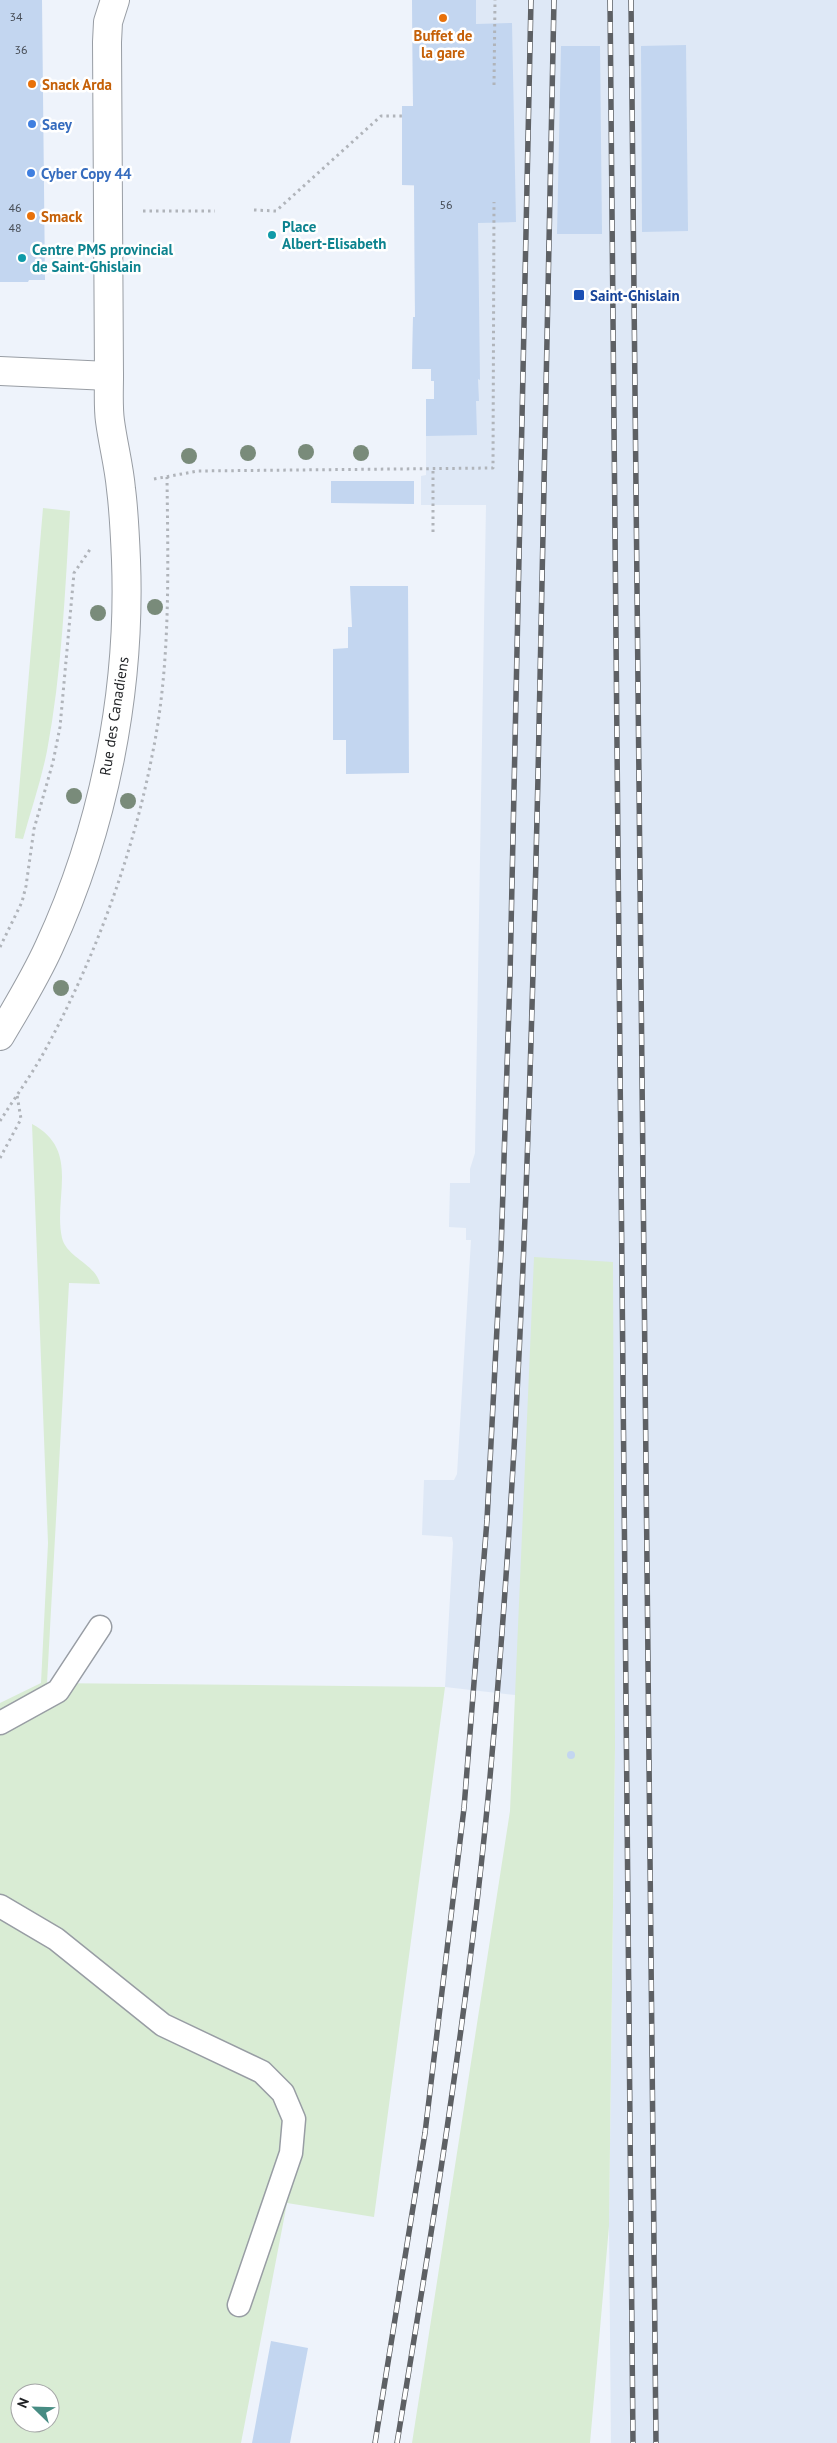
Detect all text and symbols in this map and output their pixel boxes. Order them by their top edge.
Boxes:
house number: 34 [9,9,23,24]
marker: Buffet de la gare [437,12,449,24]
place label: Buffet de la gare [414,26,473,62]
house number: 36 [14,42,28,57]
place label: Snack Arda [42,75,112,94]
marker: Snack Arda [26,78,38,90]
place label: Saey [42,115,73,134]
marker: Saey [26,118,38,130]
place label: Cyber Copy 44 [41,164,132,183]
marker: Cyber Copy 44 [25,167,37,179]
house number: 56 [439,197,453,212]
house number: 46 [8,200,22,215]
place label: Smack [41,207,83,226]
marker: Smack [25,210,37,222]
place label: Place Albert-Elisabeth [282,217,386,253]
house number: 48 [8,220,22,235]
marker: Place Albert-Elisabeth [266,229,278,241]
place label: Centre PMS provincial de Saint-Ghislain [32,240,173,276]
marker: Centre PMS provincial de Saint-Ghislain [16,252,28,264]
place label: Saint-Ghislain [590,286,680,305]
marker: Saint-Ghislain [572,288,586,302]
street label: Rue des Canadiens [95,655,133,777]
north arrow [10,2383,60,2433]
text: N [13,2395,33,2411]

